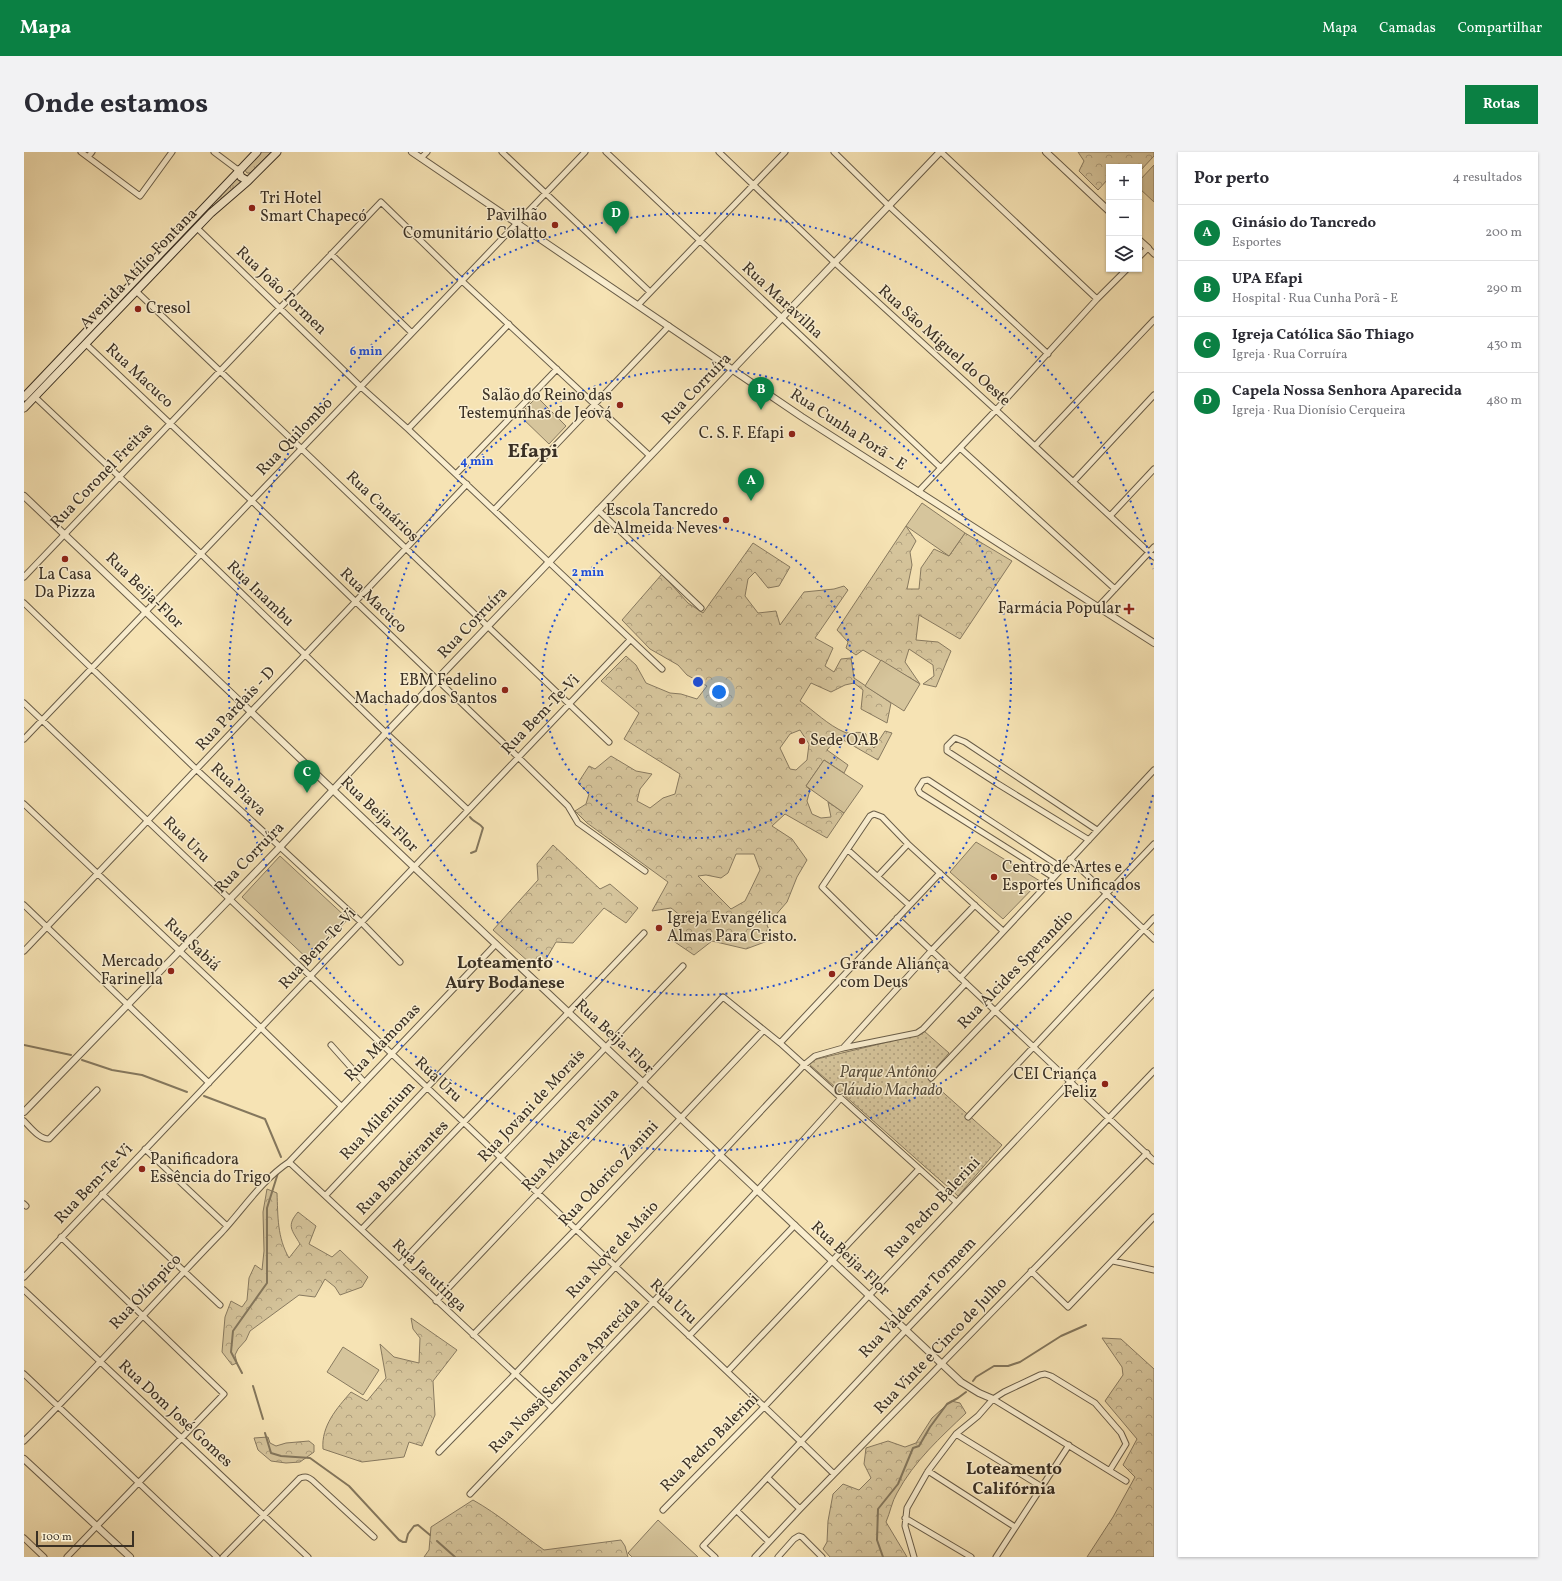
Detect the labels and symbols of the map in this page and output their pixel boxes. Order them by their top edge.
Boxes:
place label: Tri Hotel Smart Chapecó [260,188,367,228]
pin: D [603,201,629,234]
street label: Avenida Atílio Fontana [75,203,203,334]
marker: Tri Hotel Smart Chapecó [247,203,257,213]
place label: Pavilhão Comunitário Colatto [403,205,547,245]
marker: Pavilhão Comunitário Colatto [550,220,560,230]
street label: Rua João Tormen [231,242,331,340]
street label: Rua Maravilha [737,258,827,344]
street label: Rua São Miguel do Oeste [873,280,1015,412]
place label: Cresol [146,298,191,320]
marker: Cresol [133,304,143,314]
street label: Rua Macuco [100,339,178,413]
text: 6 min [350,344,382,360]
street label: Rua Corruíra [657,348,737,430]
pin: B [748,377,774,410]
street label: Rua Cunha Porã - E [785,384,911,476]
place label: Salão do Reino das Testemunhas de Jeová [459,385,612,425]
street label: Rua Quilombo [252,393,338,481]
marker: Salão do Reino das Testemunhas de Jeová [615,400,625,410]
street label: Rua Coronel Freitas [46,418,158,533]
place label: C. S. F. Efapi [699,423,784,445]
marker: C. S. F. Efapi [787,429,797,439]
district label: Efapi [508,438,558,466]
text: 4 min [460,454,494,470]
street label: Rua Canários [341,466,424,548]
pin: A [738,468,764,501]
place label: Escola Tancredo de Almeida Neves [593,500,718,540]
marker: Escola Tancredo de Almeida Neves [721,515,731,525]
street label: Rua Beija-Flor [100,548,188,634]
marker: La Casa Da Pizza [60,554,70,564]
street label: Rua Inambu [221,556,299,632]
street label: Rua Macuco [334,563,412,639]
place label: La Casa Da Pizza [35,564,96,604]
text: 2 min [572,565,604,581]
street label: Rua Corruíra [433,582,513,664]
place label: Farmácia Popular [998,598,1121,620]
marker: Farmácia Popular [1124,604,1134,614]
street label: Rua Pardais - D [191,662,281,756]
place label: EBM Fedelino Machado dos Santos [354,670,497,710]
street label: Rua Bem-Te-Vi [497,670,585,760]
centre of rings [691,675,705,689]
your location [709,682,729,702]
marker: EBM Fedelino Machado dos Santos [500,685,510,695]
place label: Sede OAB [810,730,879,752]
marker: Sede OAB [797,736,807,746]
street label: Rua Piava [205,758,271,822]
pin: C [294,760,320,793]
street label: Rua Beija-Flor [335,772,423,858]
street label: Rua Uru [158,812,214,868]
street label: Rua Corruíra [210,817,290,899]
place label: Centro de Artes e Esportes Unificados [1002,857,1141,897]
marker: Centro de Artes e Esportes Unificados [989,872,999,882]
street label: Rua Bem-Te-Vi [274,903,362,995]
street label: Rua Alcides Sperandio [953,906,1079,1034]
place label: Igreja Evangélica Almas Para Cristo. [667,908,797,948]
street label: Rua Sabiá [159,913,225,977]
marker: Igreja Evangélica Almas Para Cristo. [654,923,664,933]
place label: Mercado Farinella [101,951,163,991]
district label: Loteamento Aury Bodanese [445,952,565,995]
place label: Grande Aliança com Deus [840,954,949,994]
marker: Mercado Farinella [166,966,176,976]
marker: Grande Aliança com Deus [827,969,837,979]
street label: Rua Beija-Flor [570,994,659,1080]
street label: Rua Mamonas [340,999,426,1087]
street label: Rua Jovani de Morais [473,1044,591,1168]
street label: Rua Uru [409,1052,467,1108]
park label: Parque Antônio Cláudio Machado [833,1062,943,1102]
place label: CEI Criança Feliz [1013,1064,1097,1104]
street label: Rua Milenium [336,1077,420,1165]
marker: CEI Criança Feliz [1100,1079,1110,1089]
street label: Rua Madre Paulina [517,1084,625,1196]
street label: Rua Bandeirantes [352,1116,454,1220]
street label: Rua Odorico Zanini [554,1116,664,1232]
street label: Rua Bem-Te-Vi [50,1139,138,1229]
place label: Panificadora Essência do Trigo [150,1149,271,1189]
street label: Rua Pedro Balerini [880,1152,986,1264]
marker: Panificadora Essência do Trigo [137,1164,147,1174]
street label: Rua Nove de Maio [562,1196,664,1304]
street label: Rua Beija-Flor [806,1216,895,1302]
street label: Rua Valdemar Tormem [854,1233,982,1363]
street label: Rua Jacutinga [387,1235,471,1318]
street label: Rua Olímpico [105,1249,187,1335]
street label: Rua Vinte e Cinco de Julho [870,1273,1012,1419]
street label: Rua Uru [644,1274,702,1330]
street label: Rua Nossa Senhora Aparecida [484,1293,646,1459]
street label: Rua Dom José Gomes [113,1355,237,1473]
street label: Rua Pedro Balerini [656,1389,764,1497]
district label: Loteamento Califórnia [966,1458,1062,1501]
scale bar [36,1529,134,1548]

